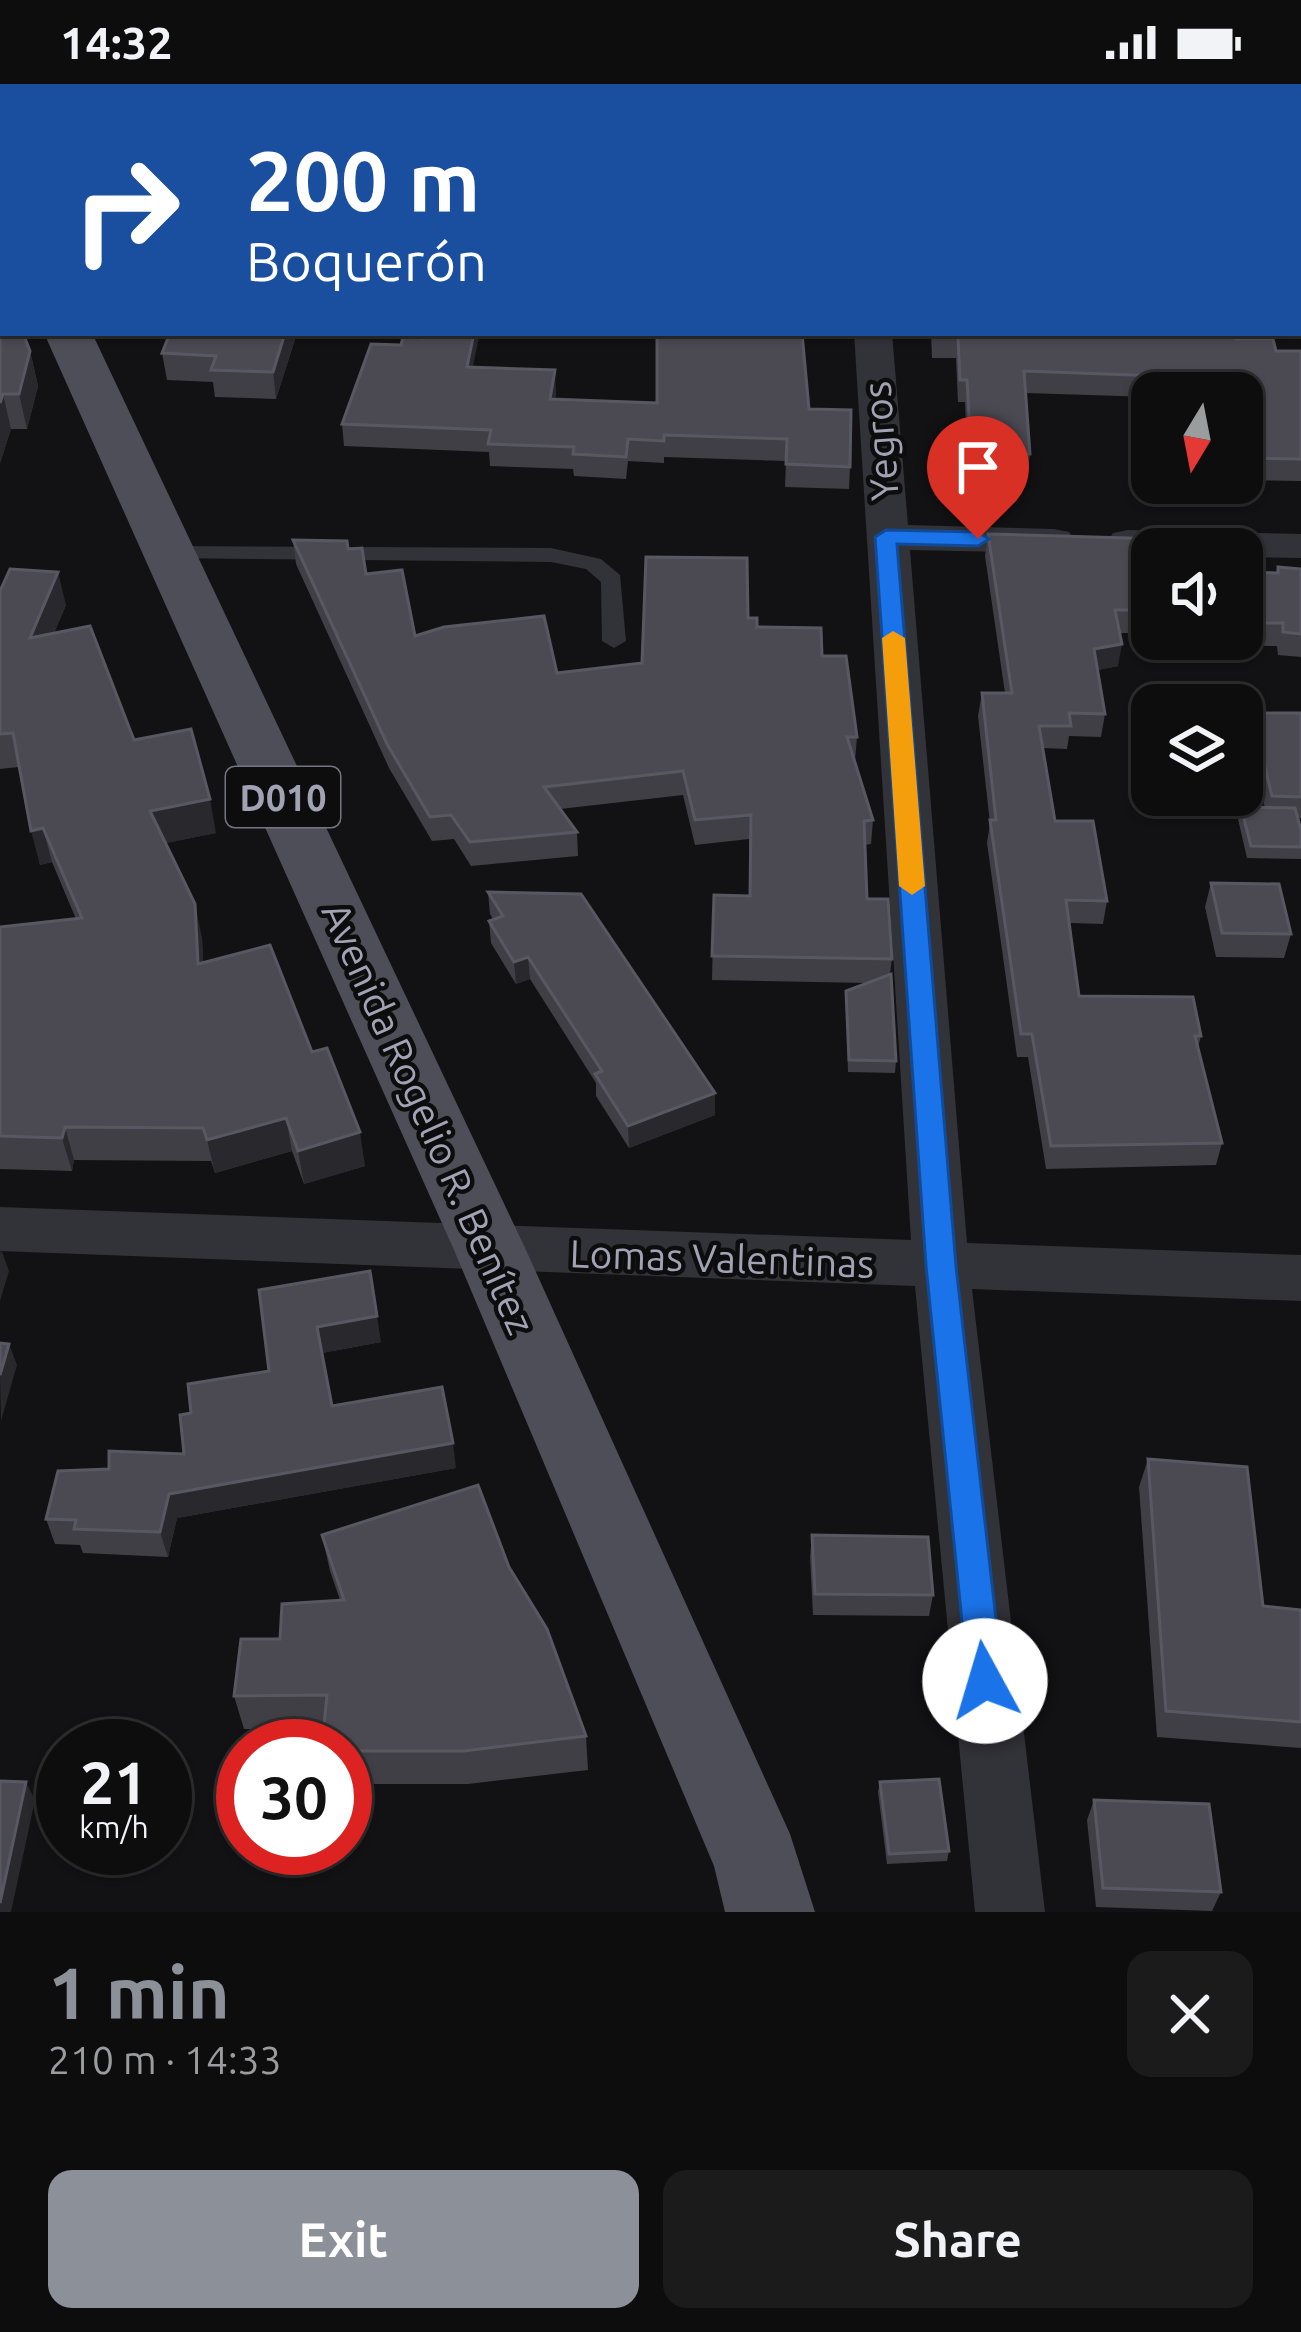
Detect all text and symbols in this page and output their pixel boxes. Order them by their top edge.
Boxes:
text: 14:32 [60,17,173,68]
icon: right [48,132,204,288]
text: 200 m [246,133,480,227]
text: Boquerón [246,231,487,291]
north arrow [1131,372,1263,504]
map controls [1131,372,1263,816]
street label: Yegros [854,380,906,502]
pin [927,416,1029,539]
icon: arrive [945,434,1011,500]
button: sound [1131,528,1263,660]
button: layers [1131,684,1263,816]
road number: D010 [226,767,340,827]
street label: Avenida Rogelio R. Benítez [314,896,544,1340]
street label: Lomas Valentinas [569,1231,875,1285]
position arrow [922,1618,1048,1744]
speed limit sign: 30 [216,1719,372,1875]
text: 21 [80,1748,148,1815]
text: km/h [79,1810,149,1844]
button: close [1127,1951,1253,2077]
text: 1 min [48,1952,230,2033]
text: 210 m · 14:33 [48,2038,282,2081]
button: Exit [48,2170,639,2308]
button: Share [663,2170,1253,2308]

